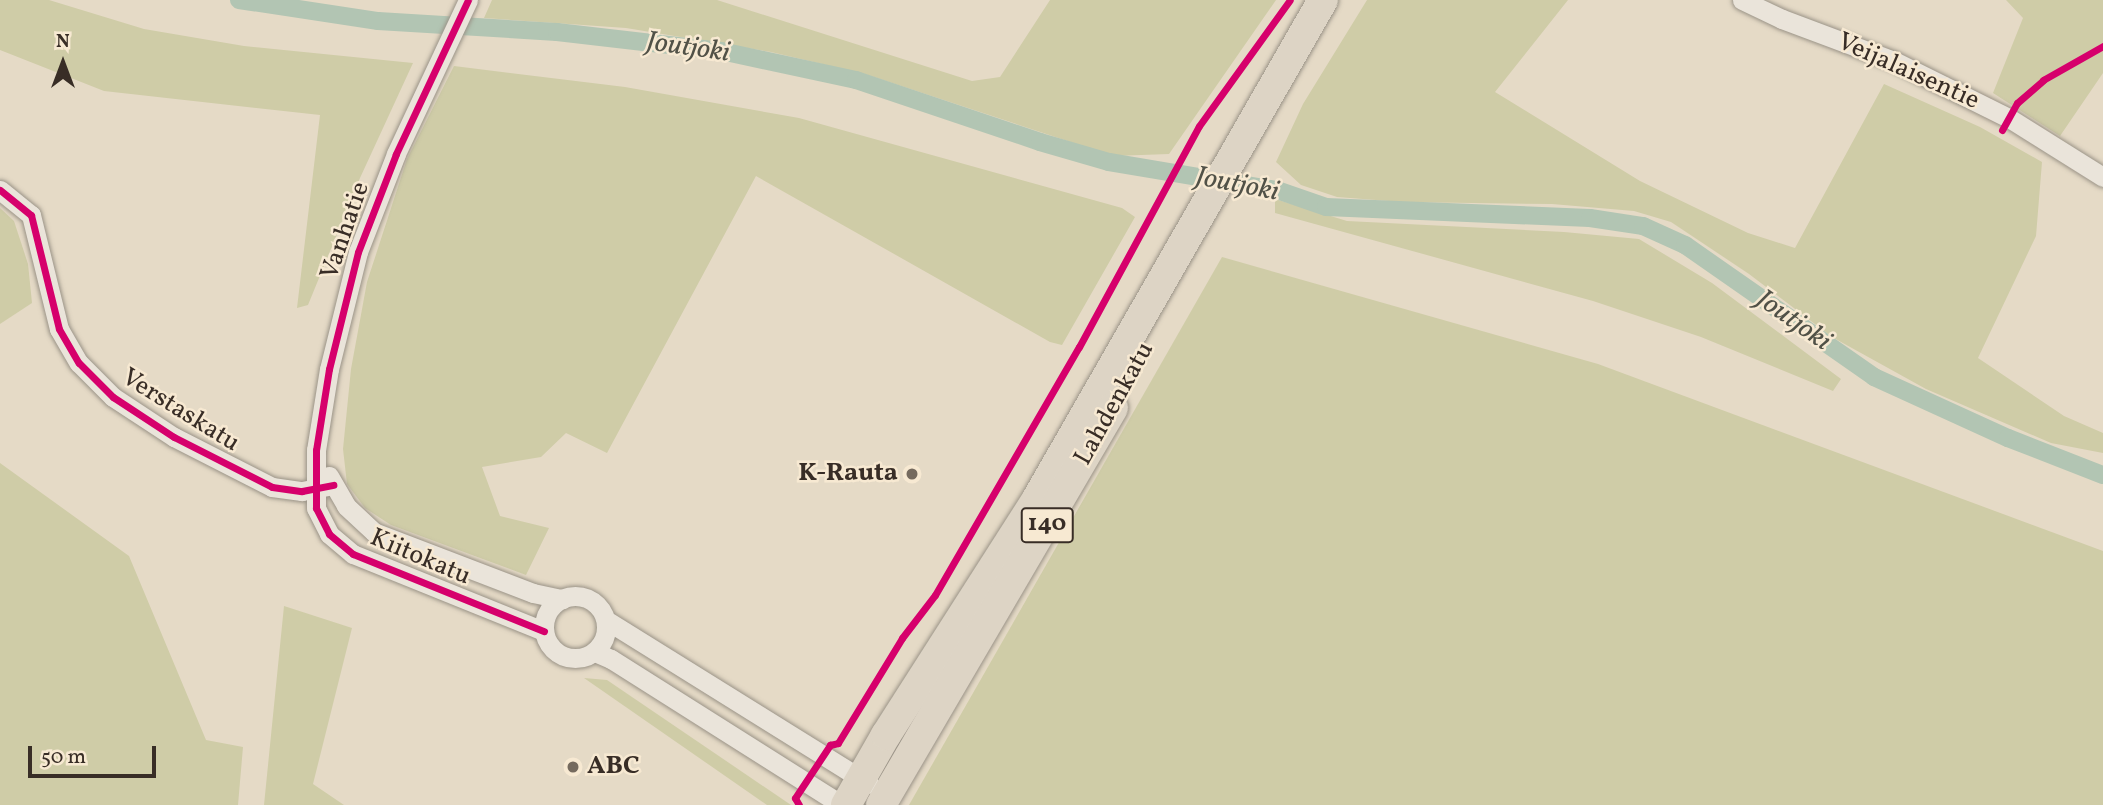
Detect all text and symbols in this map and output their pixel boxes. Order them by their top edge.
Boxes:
water label: Joutjoki [644,26,732,70]
street label: Veijalaisentie [1832,27,1984,117]
north arrow [28,28,98,98]
text: N [56,29,70,55]
water label: Joutjoki [1193,161,1281,209]
street label: Vanhatie [315,178,377,284]
water label: Joutjoki [1749,283,1837,359]
street label: Lahdenkatu [1068,337,1162,471]
street label: Verstaskatu [115,362,245,460]
place label: K-Rauta [798,458,898,490]
marker: K-Rauta [904,466,920,482]
road number: 140 [1021,504,1073,546]
street label: Kiitokatu [365,523,475,593]
scale bar [32,732,159,776]
text: 50 m [41,743,86,772]
place label: ABC [587,751,640,783]
marker: ABC [565,759,581,775]

